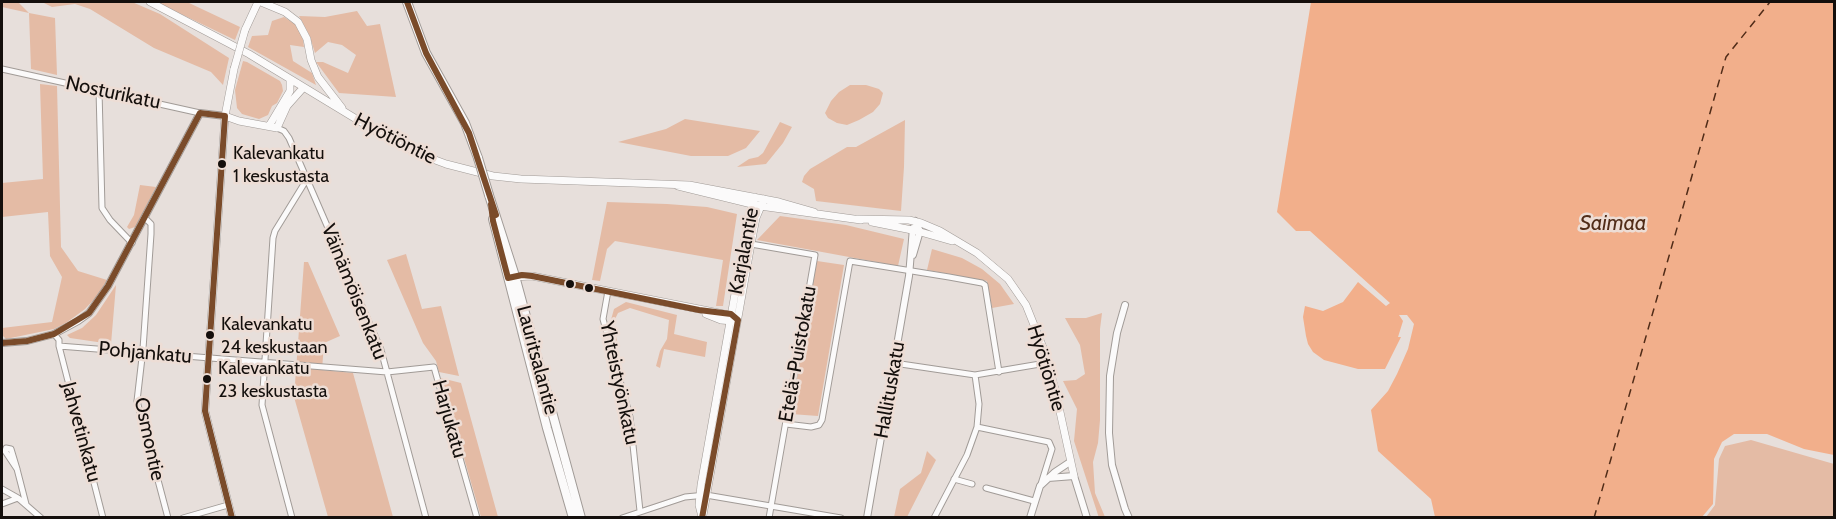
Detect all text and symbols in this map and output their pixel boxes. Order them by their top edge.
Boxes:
street label: Nosturikatu [63,71,163,115]
street label: Hyötiöntie [350,108,440,170]
place label: Kalevankatu 1 keskustasta [233,143,329,186]
marker: Kalevankatu 1 keskustasta [216,158,228,170]
street label: Karjalantie [724,206,764,296]
water label: Saimaa [1580,211,1646,237]
street label: Väinämöisenkatu [316,221,392,363]
unlabelled marker [564,278,576,290]
unlabelled marker [583,282,595,294]
street label: Etelä-Puistokatu [774,284,822,424]
street label: Lauritsalantie [511,303,563,417]
place label: Kalevankatu 24 keskustaan [221,314,328,356]
street label: Yhteistyönkatu [594,319,644,447]
street label: Hyötiöntie [1022,322,1070,414]
marker: Kalevankatu 24 keskustaan [204,329,216,341]
street label: Pohjankatu [97,337,193,369]
street label: Hallituskatu [870,340,910,440]
place label: Kalevankatu 23 keskustasta [218,358,327,400]
marker: Kalevankatu 23 keskustasta [201,373,213,385]
street label: Harjukatu [426,377,472,461]
street label: Jahvetinkatu [56,379,106,485]
street label: Osmontie [128,395,170,483]

